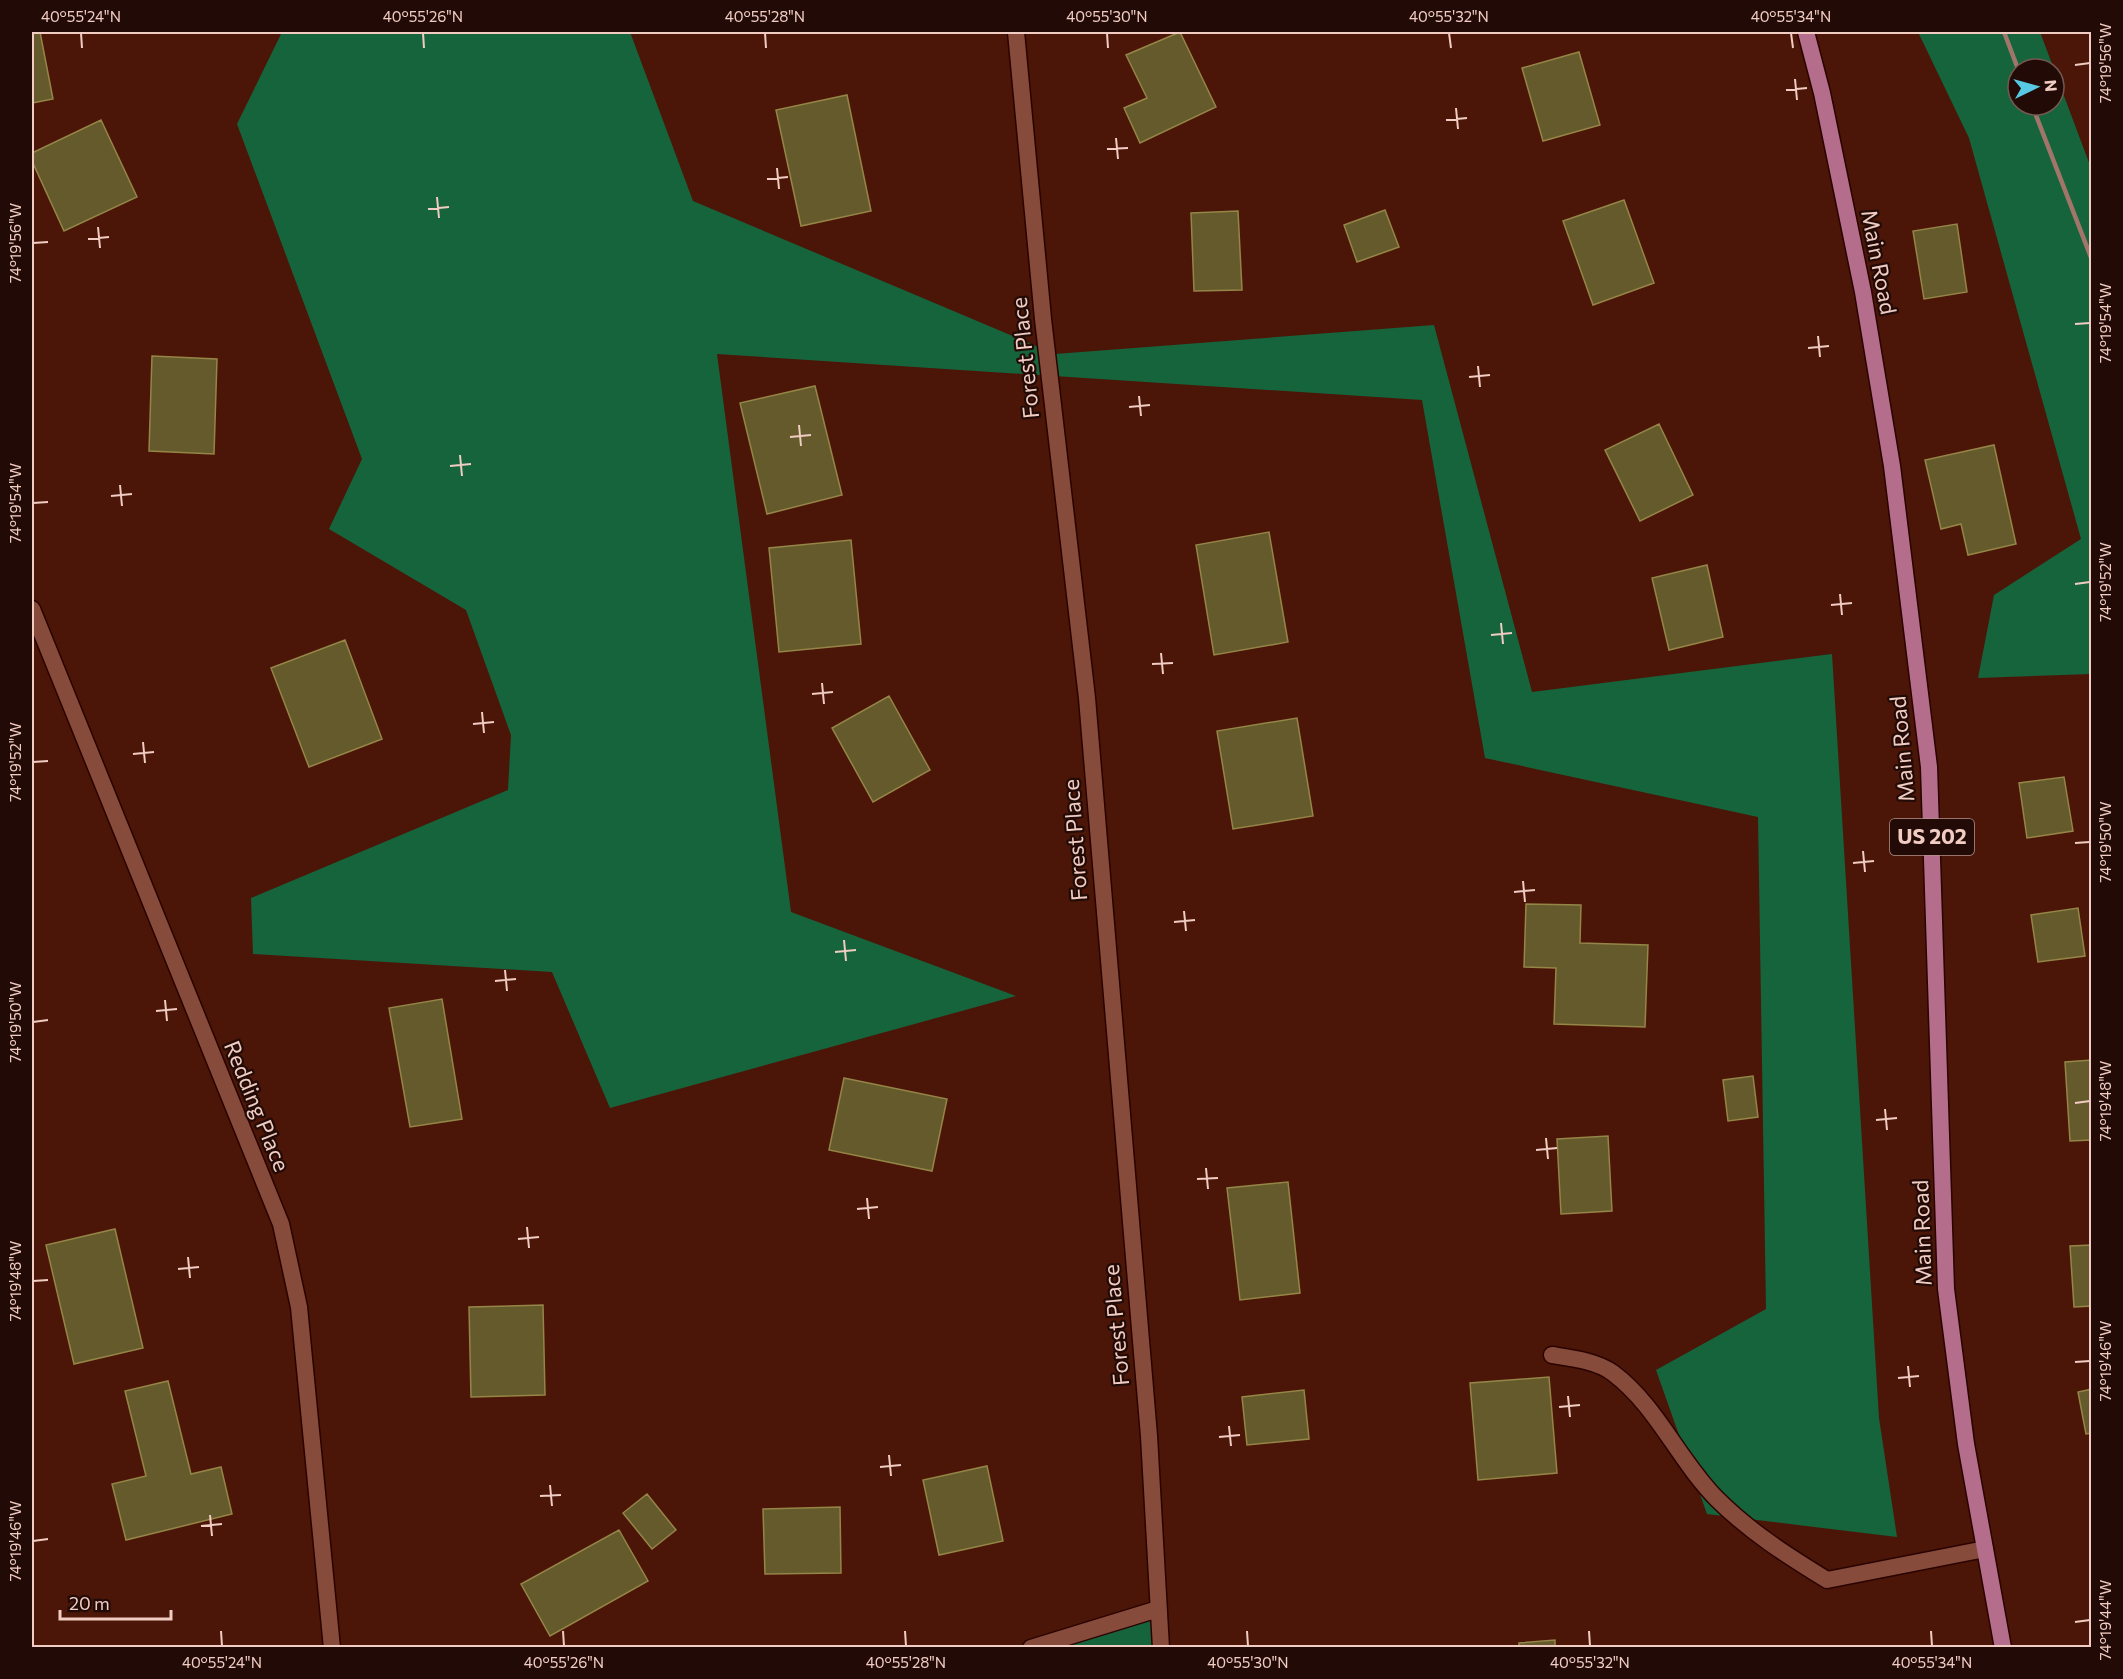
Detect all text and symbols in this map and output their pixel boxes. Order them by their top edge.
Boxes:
text: 40°55'24"N [41,7,121,25]
text: 40°55'26"N [383,7,463,25]
text: 40°55'28"N [725,7,805,25]
text: 40°55'30"N [1066,7,1148,25]
text: 40°55'32"N [1409,7,1489,25]
text: 40°55'34"N [1751,7,1831,25]
text: 74°19'56"W [2096,23,2114,103]
north arrow [2006,57,2066,117]
text: N [2041,79,2061,92]
text: 74°19'56"W [6,203,24,283]
street label: Main Road [1856,207,1903,317]
text: 74°19'54"W [2096,283,2114,363]
street label: Forest Place [1005,296,1044,420]
text: 74°19'54"W [6,463,24,543]
text: 74°19'52"W [2096,542,2114,622]
street label: Main Road [1883,695,1920,803]
text: 74°19'52"W [6,722,24,802]
street label: Forest Place [1057,778,1092,902]
text: 74°19'50"W [2096,802,2114,882]
road number: US 202 [1890,819,1974,855]
text: 74°19'50"W [6,982,24,1062]
street label: Redding Place [219,1036,296,1175]
text: 74°19'48"W [2096,1061,2114,1141]
street label: Main Road [1906,1179,1937,1287]
text: 74°19'48"W [6,1241,24,1321]
street label: Forest Place [1097,1263,1134,1387]
text: 74°19'46"W [2096,1321,2114,1401]
text: 74°19'46"W [6,1501,24,1581]
text: 74°19'44"W [2096,1580,2114,1660]
scale bar [60,1583,171,1621]
text: 20 m [69,1592,110,1614]
text: 40°55'24"N [182,1653,262,1671]
text: 40°55'26"N [524,1653,604,1671]
text: 40°55'28"N [866,1653,946,1671]
text: 40°55'30"N [1207,1653,1289,1671]
text: 40°55'32"N [1550,1653,1630,1671]
text: 40°55'34"N [1892,1653,1972,1671]

